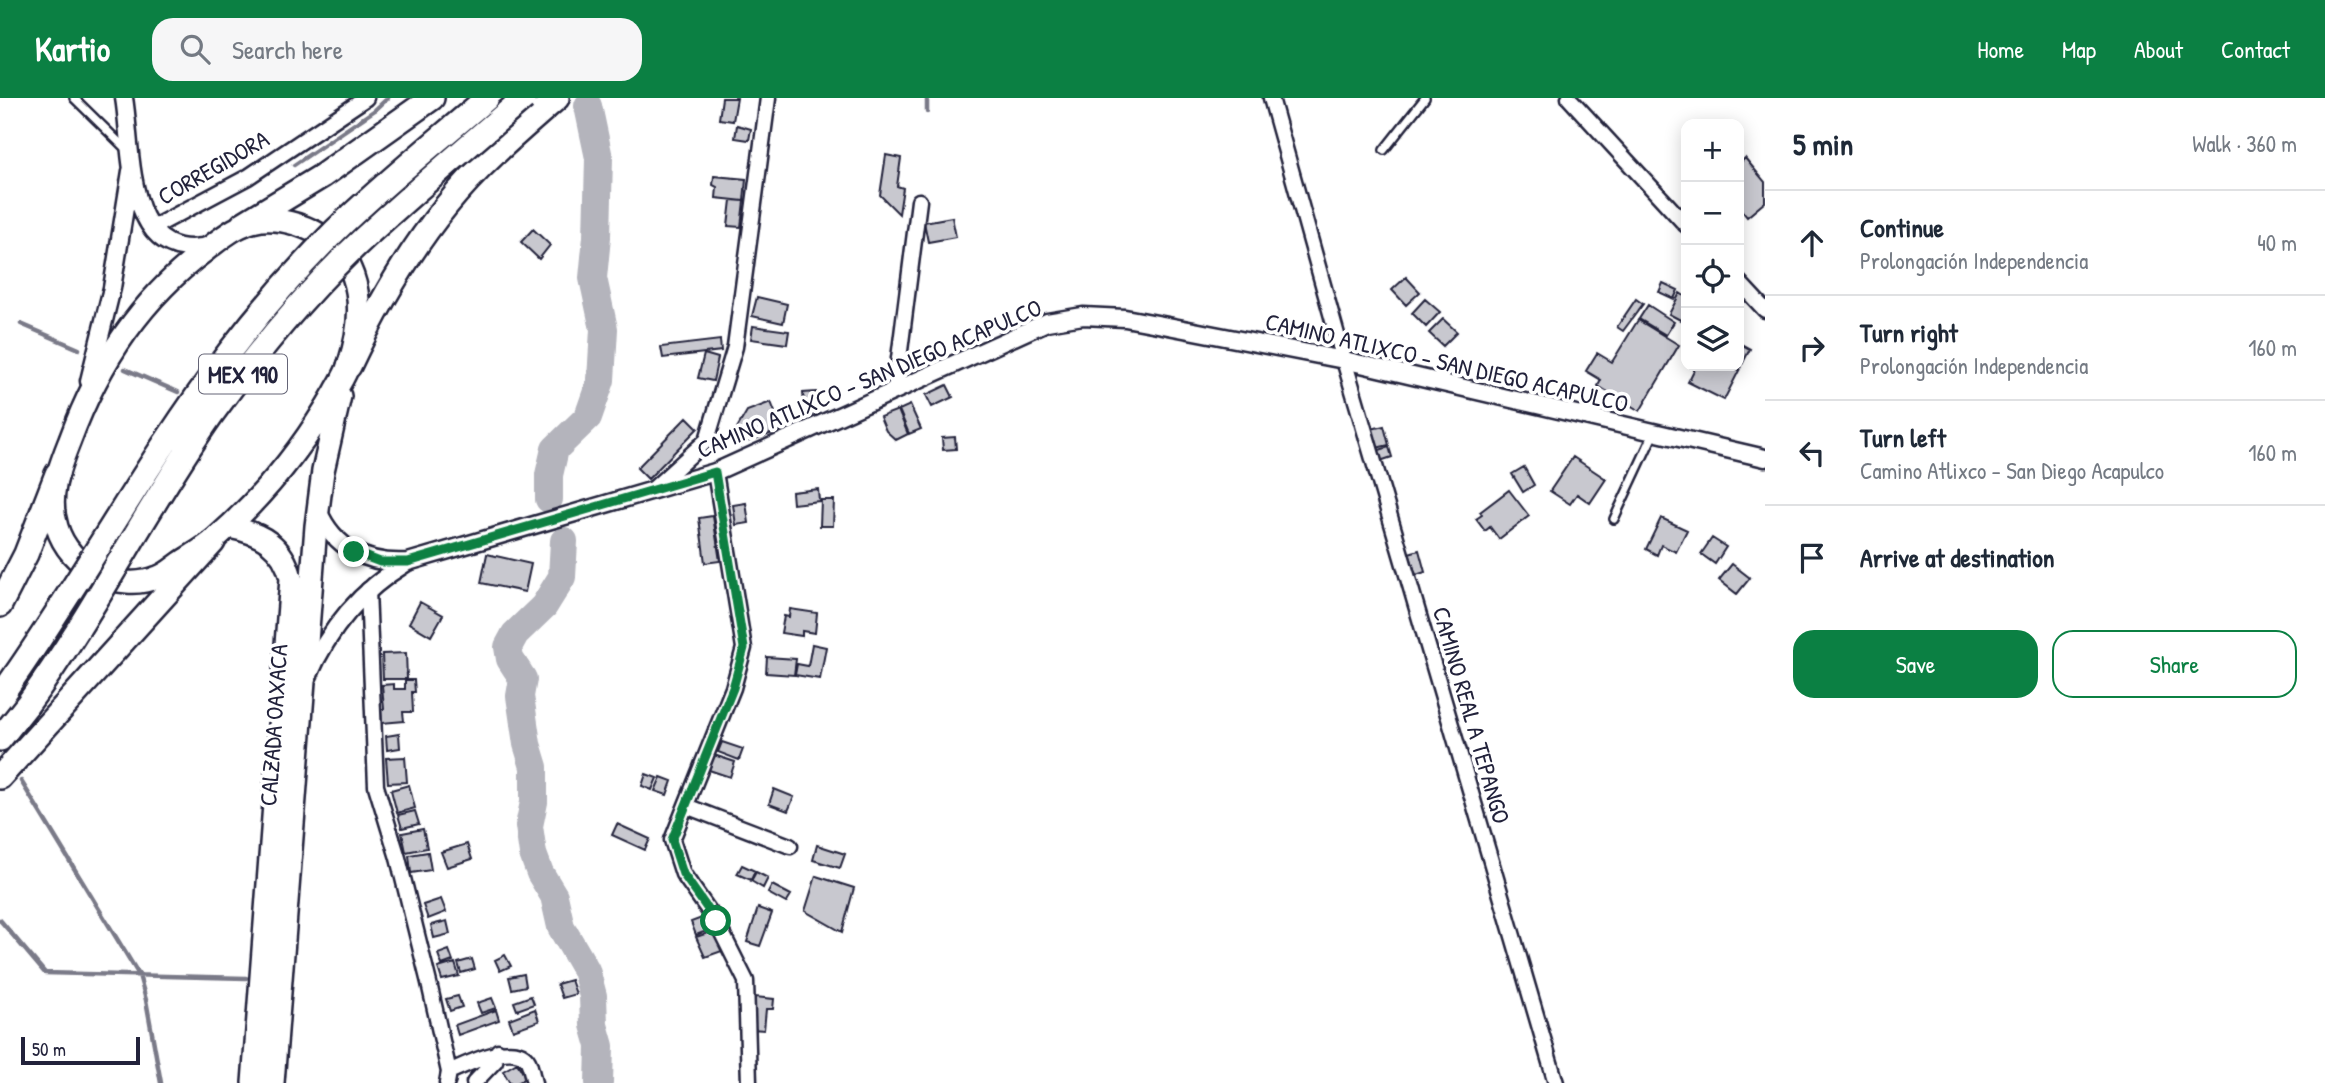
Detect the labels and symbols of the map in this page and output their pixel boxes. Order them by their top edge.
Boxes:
street label: CORREGIDORA [152,122,275,212]
street label: CAMINO ATLIXCO - SAN DIEGO ACAPULCO [692,291,1046,465]
street label: CAMINO ATLIXCO - SAN DIEGO ACAPULCO [1262,305,1632,419]
road number: MEX 190 [199,354,287,394]
route end [338,536,369,567]
street label: CAMINO REAL A TEPANGO [1426,603,1518,827]
street label: CALZADA OAXACA [251,643,295,807]
route start [700,905,731,936]
scale bar [21,1034,140,1066]

